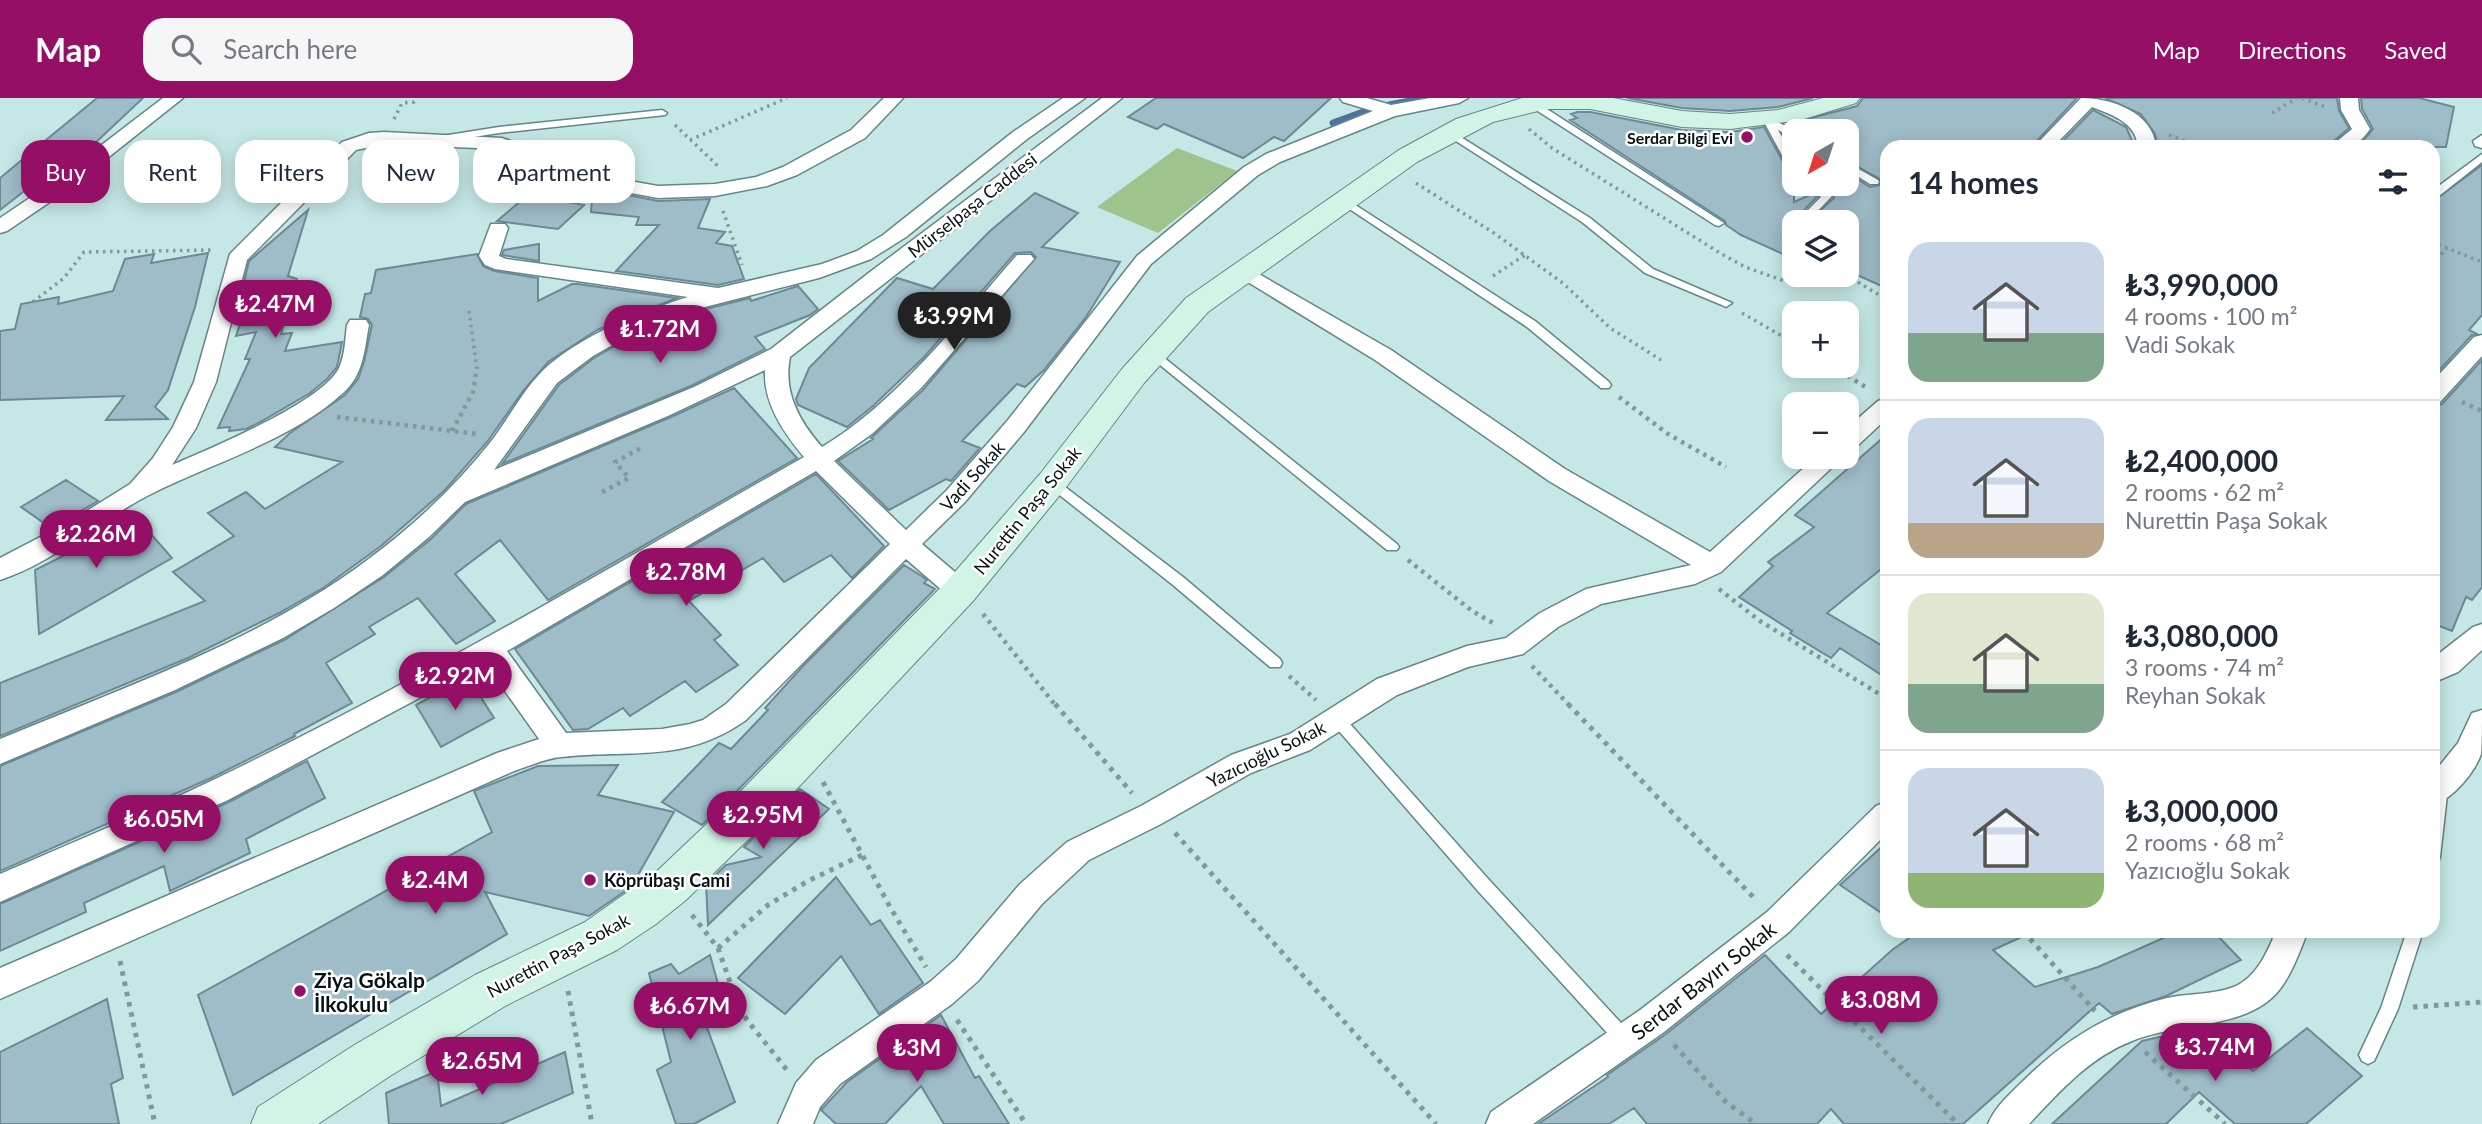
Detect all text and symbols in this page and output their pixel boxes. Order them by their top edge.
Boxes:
search box [143,18,633,81]
text: Map [35,29,101,69]
icon: search [167,30,205,68]
text: Search here [223,33,357,65]
text: Map [2153,35,2200,64]
text: Directions [2238,35,2346,64]
text: Saved [2384,35,2447,64]
north arrow [1782,119,1858,196]
map controls [1782,119,1859,469]
place label: Serdar Bilgi Evi [1627,128,1733,147]
marker: Serdar Bilgi Evi [1739,129,1755,145]
chip: Buy [21,140,110,203]
chip: Rent [124,140,221,203]
chip: Filters [235,140,348,203]
chip: New [362,140,459,203]
chip: Apartment [473,140,635,203]
street label: Mürselpaşa Caddesi [903,148,1041,262]
icon: filters [2374,163,2412,201]
text: 14 homes [1908,164,2039,200]
button: layers [1782,210,1859,287]
text: ₺3,990,000 [2125,266,2278,302]
icon: home [1964,270,2048,354]
pin: ₺2.47M [218,280,332,340]
text: ₺2.47M [235,289,315,317]
pin: ₺3.99M [897,292,1011,352]
text: ₺3.99M [914,301,994,329]
button: + [1782,301,1859,378]
text: 4 rooms · 100 m² [2125,302,2297,330]
pin: ₺1.72M [603,306,717,365]
text: ₺1.72M [620,314,700,342]
text: Vadi Sokak [2125,330,2235,358]
button: − [1782,392,1859,469]
street label: Vadi Sokak [935,436,1010,515]
street label: Nurettin Paşa Sokak [969,441,1086,579]
text: ₺2,400,000 [2125,442,2278,478]
icon: home [1964,446,2048,530]
text: 2 rooms · 62 m² [2125,478,2284,506]
text: Nurettin Paşa Sokak [2125,506,2328,534]
pin: ₺2.26M [39,510,153,570]
text: ₺2.26M [56,519,136,547]
pin: ₺2.78M [629,548,743,608]
text: ₺2.78M [646,557,726,585]
text: ₺3,080,000 [2125,617,2278,653]
icon: home [1964,621,2048,705]
pin: ₺2.92M [398,652,512,712]
text: 3 rooms · 74 m² [2125,653,2284,681]
text: ₺2.92M [415,661,495,689]
text: Reyhan Sokak [2125,681,2266,709]
street label: Yazıcıoğlu Sokak [1203,715,1330,792]
pin: ₺2.95M [706,792,820,851]
text: ₺3,000,000 [2125,792,2278,828]
pin: ₺6.05M [107,796,221,855]
icon: home [1964,796,2048,880]
text: ₺2.95M [723,800,803,828]
text: ₺6.05M [124,804,204,832]
text: 2 rooms · 68 m² [2125,828,2284,856]
pin: ₺2.4M [386,856,484,916]
text: Yazıcıoğlu Sokak [2125,856,2290,884]
text: ₺2.4M [401,865,469,893]
place label: Köprübaşı Cami [604,869,730,891]
marker: Köprübaşı Cami [582,872,598,888]
street label: Nurettin Paşa Sokak [483,908,634,1002]
street label: Serdar Bayırı Sokak [1626,915,1781,1044]
place label: Ziya Gökalp İlkokulu [314,967,425,1016]
pin: ₺3.08M [1824,976,1938,1036]
pin: ₺6.67M [633,982,747,1042]
marker: Ziya Gökalp İlkokulu [292,983,308,999]
text: ₺3.08M [1841,985,1921,1013]
text: ₺6.67M [650,991,730,1019]
pin: ₺3M [883,1024,951,1084]
pin: ₺3.74M [2158,1024,2272,1083]
text: ₺3.74M [2175,1032,2255,1060]
text: ₺3M [893,1033,941,1061]
pin: ₺2.65M [425,1038,539,1097]
text: ₺2.65M [442,1046,522,1074]

